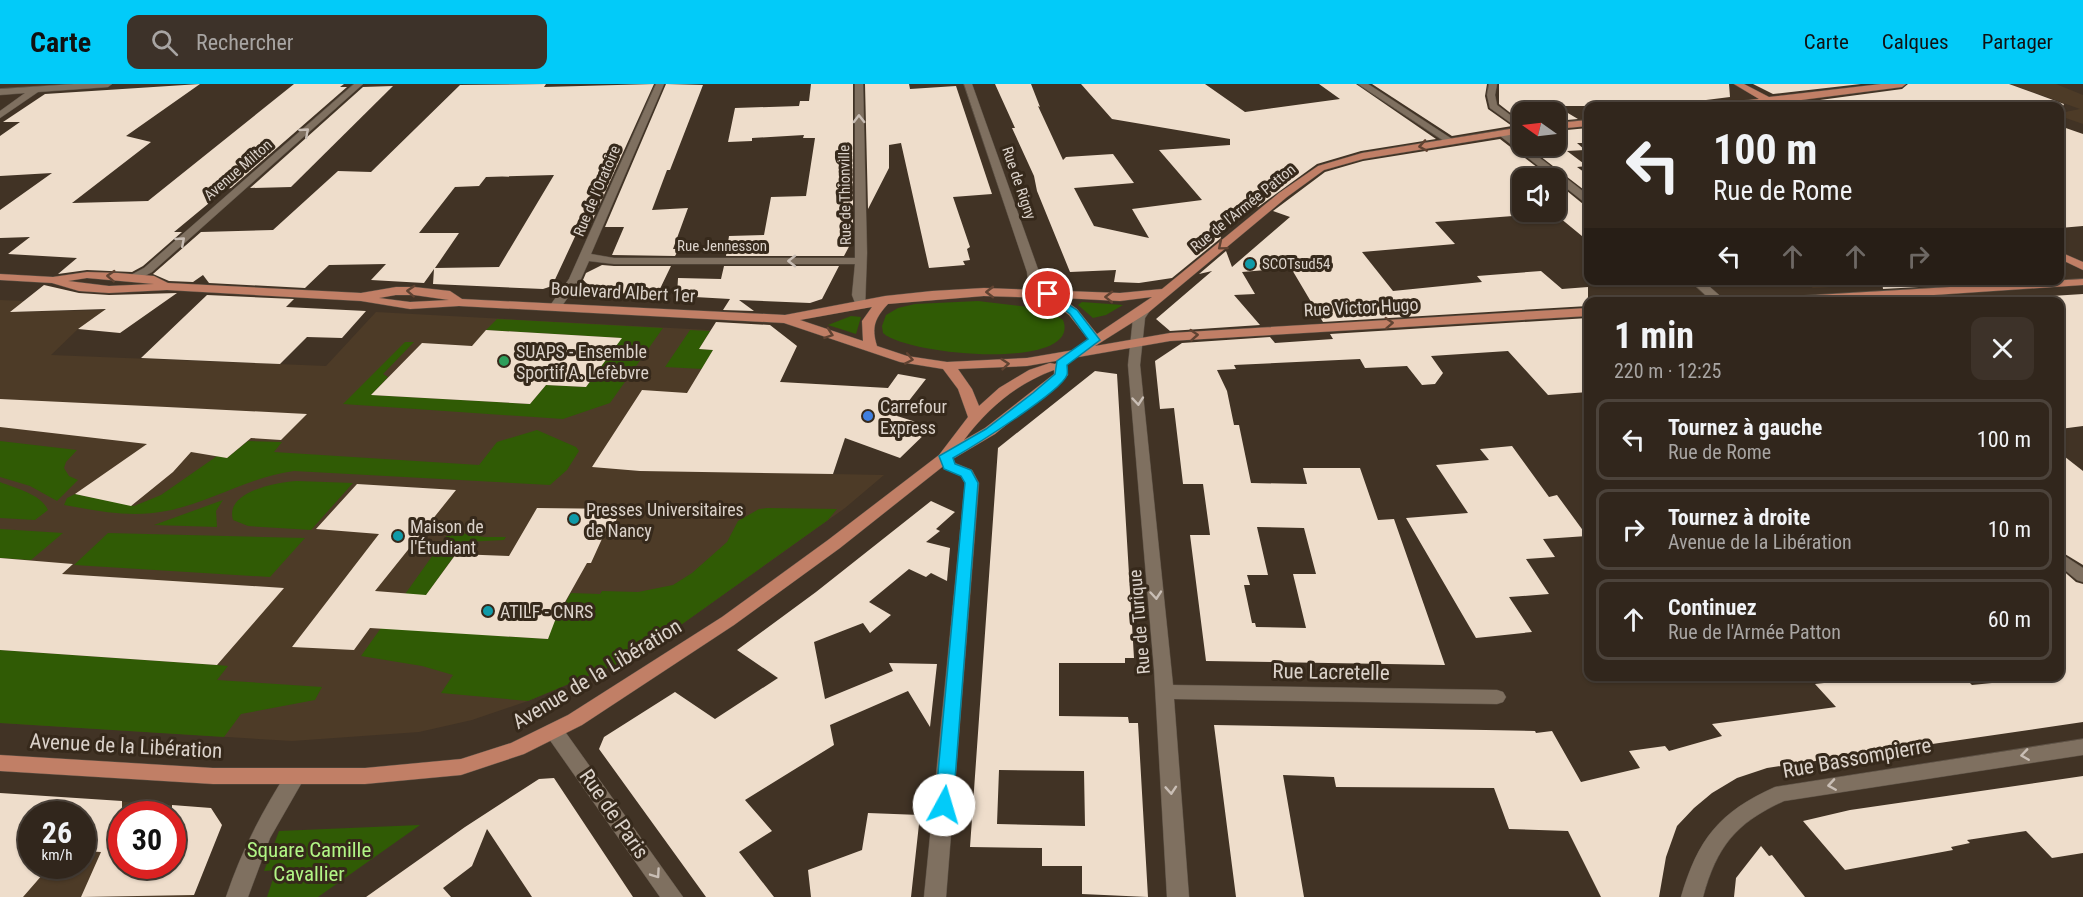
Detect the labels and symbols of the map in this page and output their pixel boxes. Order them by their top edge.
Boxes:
north arrow [1512,102,1566,156]
one-way arrow [853,114,865,123]
one-way arrow [298,128,309,139]
street label: Avenue Milton [200,136,276,204]
one-way arrow [1419,139,1428,151]
street label: Rue de l'Oratoire [570,143,624,239]
street label: Rue de Rigny [998,144,1040,222]
street label: Rue de Thionville [835,145,855,245]
street label: Rue de l'Armée Patton [1187,160,1299,256]
one-way arrow [174,237,185,248]
street label: Rue Jennesson [677,237,767,255]
one-way arrow [1218,239,1229,250]
one-way arrow [787,255,796,267]
place label: SCOTsud54 [1262,255,1330,273]
marker: SCOTsud54 [1243,257,1257,271]
pin [1022,268,1073,319]
one-way arrow [106,269,115,282]
street label: Boulevard Albert 1er [550,278,696,306]
one-way arrow [407,285,416,298]
one-way arrow [986,286,995,298]
one-way arrow [1105,291,1114,303]
street label: Rue Victor Hugo [1303,294,1419,320]
one-way arrow [1385,317,1394,330]
one-way arrow [823,327,834,339]
one-way arrow [1190,329,1199,342]
place label: SUAPS - Ensemble Sportif A. Lefèbvre [516,341,649,383]
one-way arrow [904,352,914,365]
marker: SUAPS - Ensemble Sportif A. Lefèbvre [497,354,511,368]
one-way arrow [1001,358,1010,371]
place label: Carrefour Express [880,396,947,438]
one-way arrow [1131,397,1144,406]
marker: Carrefour Express [861,409,875,423]
place label: Presses Universitaires de Nancy [586,499,744,541]
marker: Presses Universitaires de Nancy [567,512,581,526]
place label: Maison de l'Étudiant [410,516,484,558]
marker: Maison de l'Étudiant [391,529,405,543]
street label: Rue de Turique [1124,569,1154,675]
one-way arrow [1149,591,1162,600]
place label: ATILF - CNRS [500,601,593,622]
marker: ATILF - CNRS [481,604,495,618]
street label: Avenue de la Libération [508,614,686,734]
street label: Rue Lacretelle [1272,659,1390,685]
street label: Avenue de la Libération [29,729,223,763]
street label: Rue Bassompierre [1781,733,1933,783]
one-way arrow [2020,749,2030,761]
street label: Rue de Paris [575,765,653,863]
position arrow [912,773,976,837]
one-way arrow [1828,778,1837,790]
one-way arrow [1164,785,1177,794]
speed limit sign: 30 [108,801,186,879]
park label: Square Camille Cavallier [247,838,371,886]
one-way arrow [649,867,660,878]

